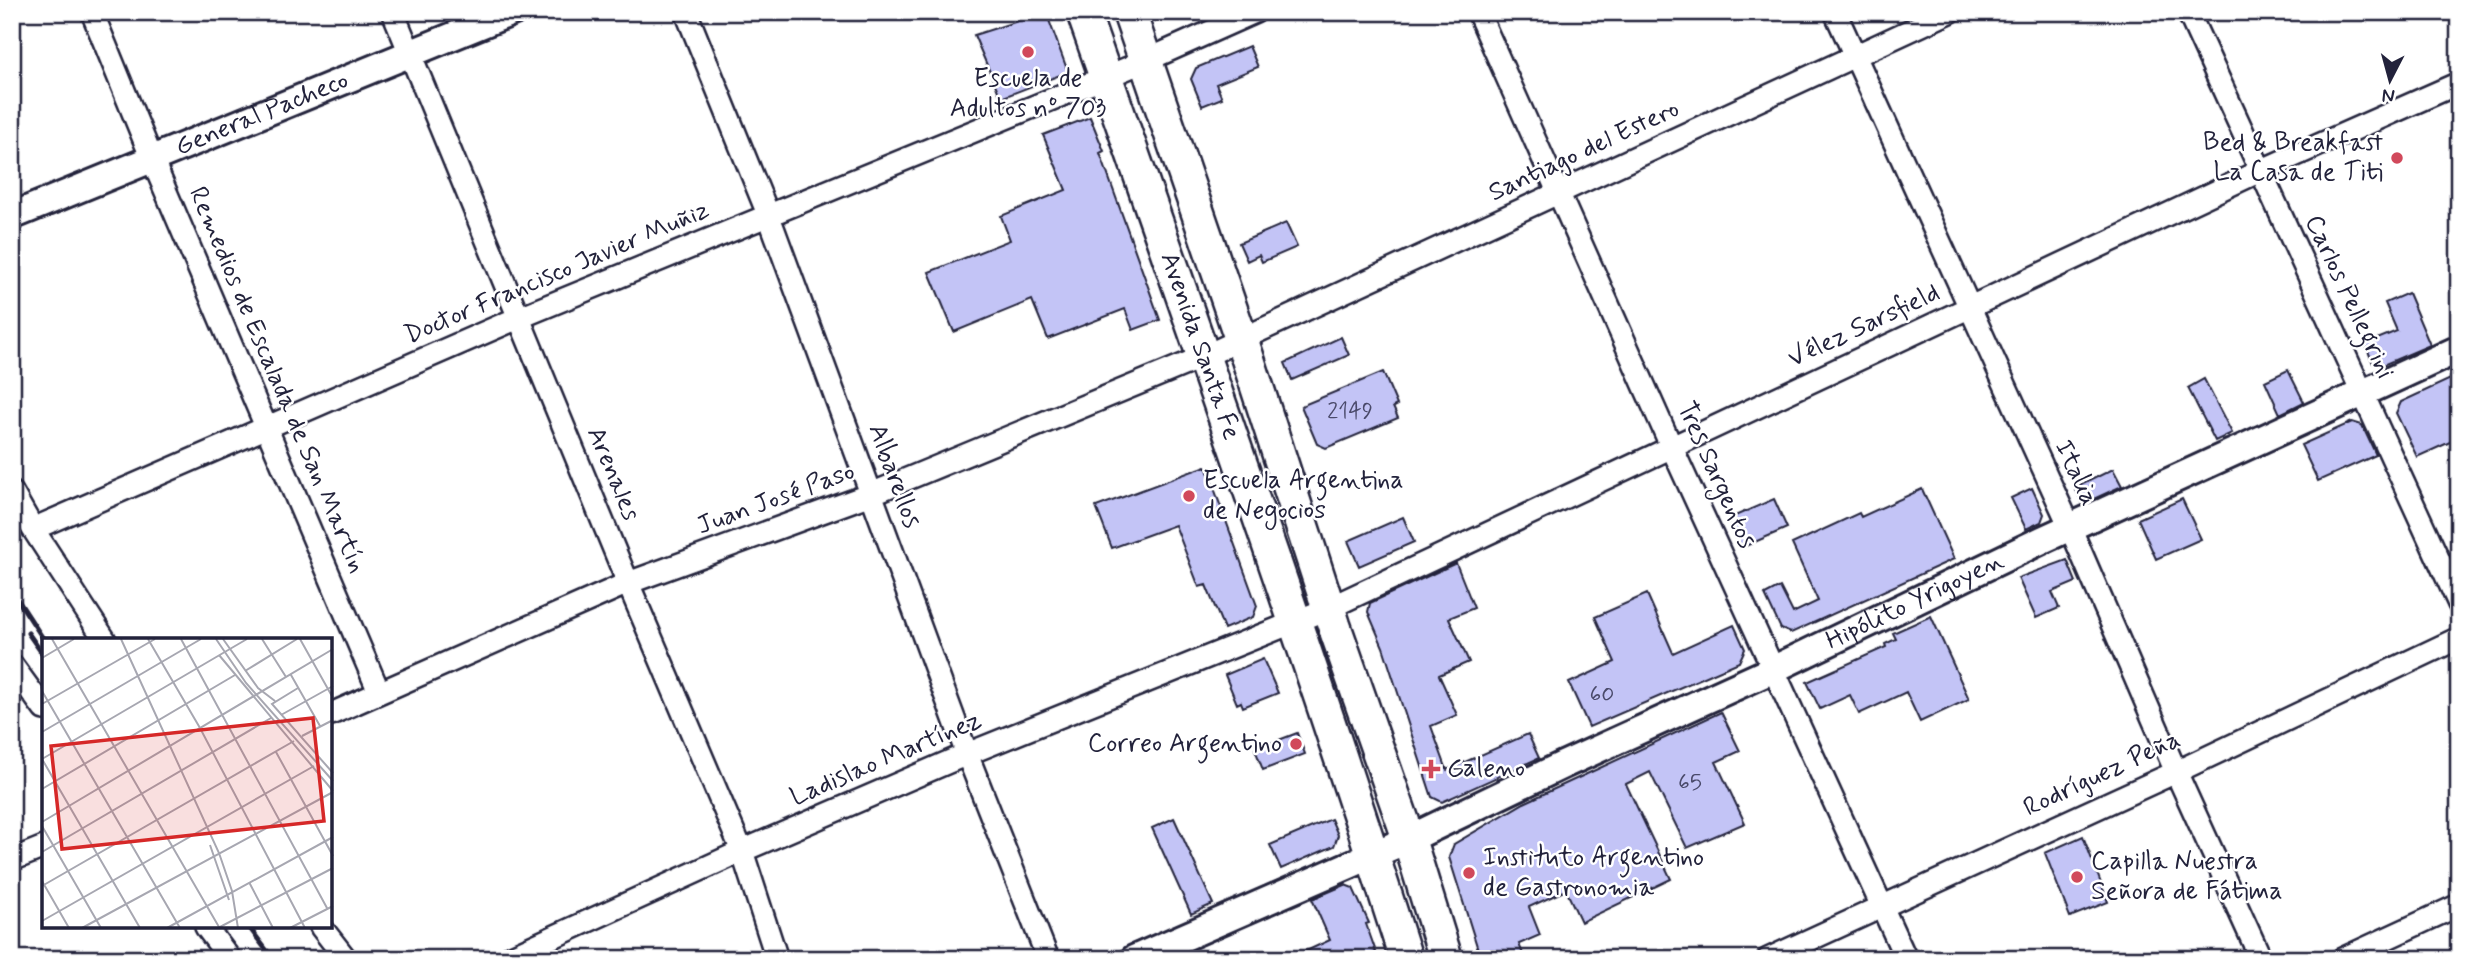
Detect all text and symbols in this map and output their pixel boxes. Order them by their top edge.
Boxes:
marker: Escuela de Adultos nº 703 [1020,44,1036,60]
north arrow [2356,46,2426,116]
place label: Escuela de Adultos nº 703 [950,62,1107,126]
street label: General Pacheco [170,64,354,164]
text: N [2381,82,2396,109]
street label: Santiago del Estero [1483,92,1685,210]
place label: Bed & Breakfast La Casa de Titi [2203,126,2383,190]
marker: Bed & Breakfast La Casa de Titi [2389,150,2405,166]
street label: Remedios de Escalada de San Martín [180,182,374,578]
street label: Doctor Francisco Javier Muñiz [399,193,715,353]
street label: Carlos Pellegrini [2294,210,2402,386]
street label: Avenida Santa Fe [1151,248,1248,445]
street label: Vélez Sarsfield [1783,276,1945,376]
street label: Tres Sargentos [1667,396,1764,555]
house number: 2149 [1327,397,1373,427]
street label: Albarellos [859,419,929,533]
street label: Arenales [578,422,648,526]
street label: Italia [2046,435,2106,511]
street label: Juan José Paso [692,455,860,543]
place label: Escuela Argentina de Negocios [1203,464,1404,530]
marker: Escuela Argentina de Negocios [1181,488,1197,504]
street label: Hipólito Yrigoyen [1820,544,2009,659]
inset map [42,638,332,929]
house number: 60 [1590,680,1614,710]
street label: Ladislao Martínez [785,703,987,815]
street label: Rodríguez Peña [2018,723,2186,825]
place label: Correo Argentino [1088,727,1282,764]
marker: Correo Argentino [1288,736,1304,752]
place label: Galeno [1447,752,1525,786]
marker: Galeno [1421,759,1441,779]
house number: 65 [1678,768,1702,798]
place label: Instituto Argentino de Gastronomia [1483,841,1704,905]
place label: Capilla Nuestra Señora de Fátima [2091,845,2283,909]
marker: Instituto Argentino de Gastronomia [1461,865,1477,881]
marker: Capilla Nuestra Señora de Fátima [2069,869,2085,885]

